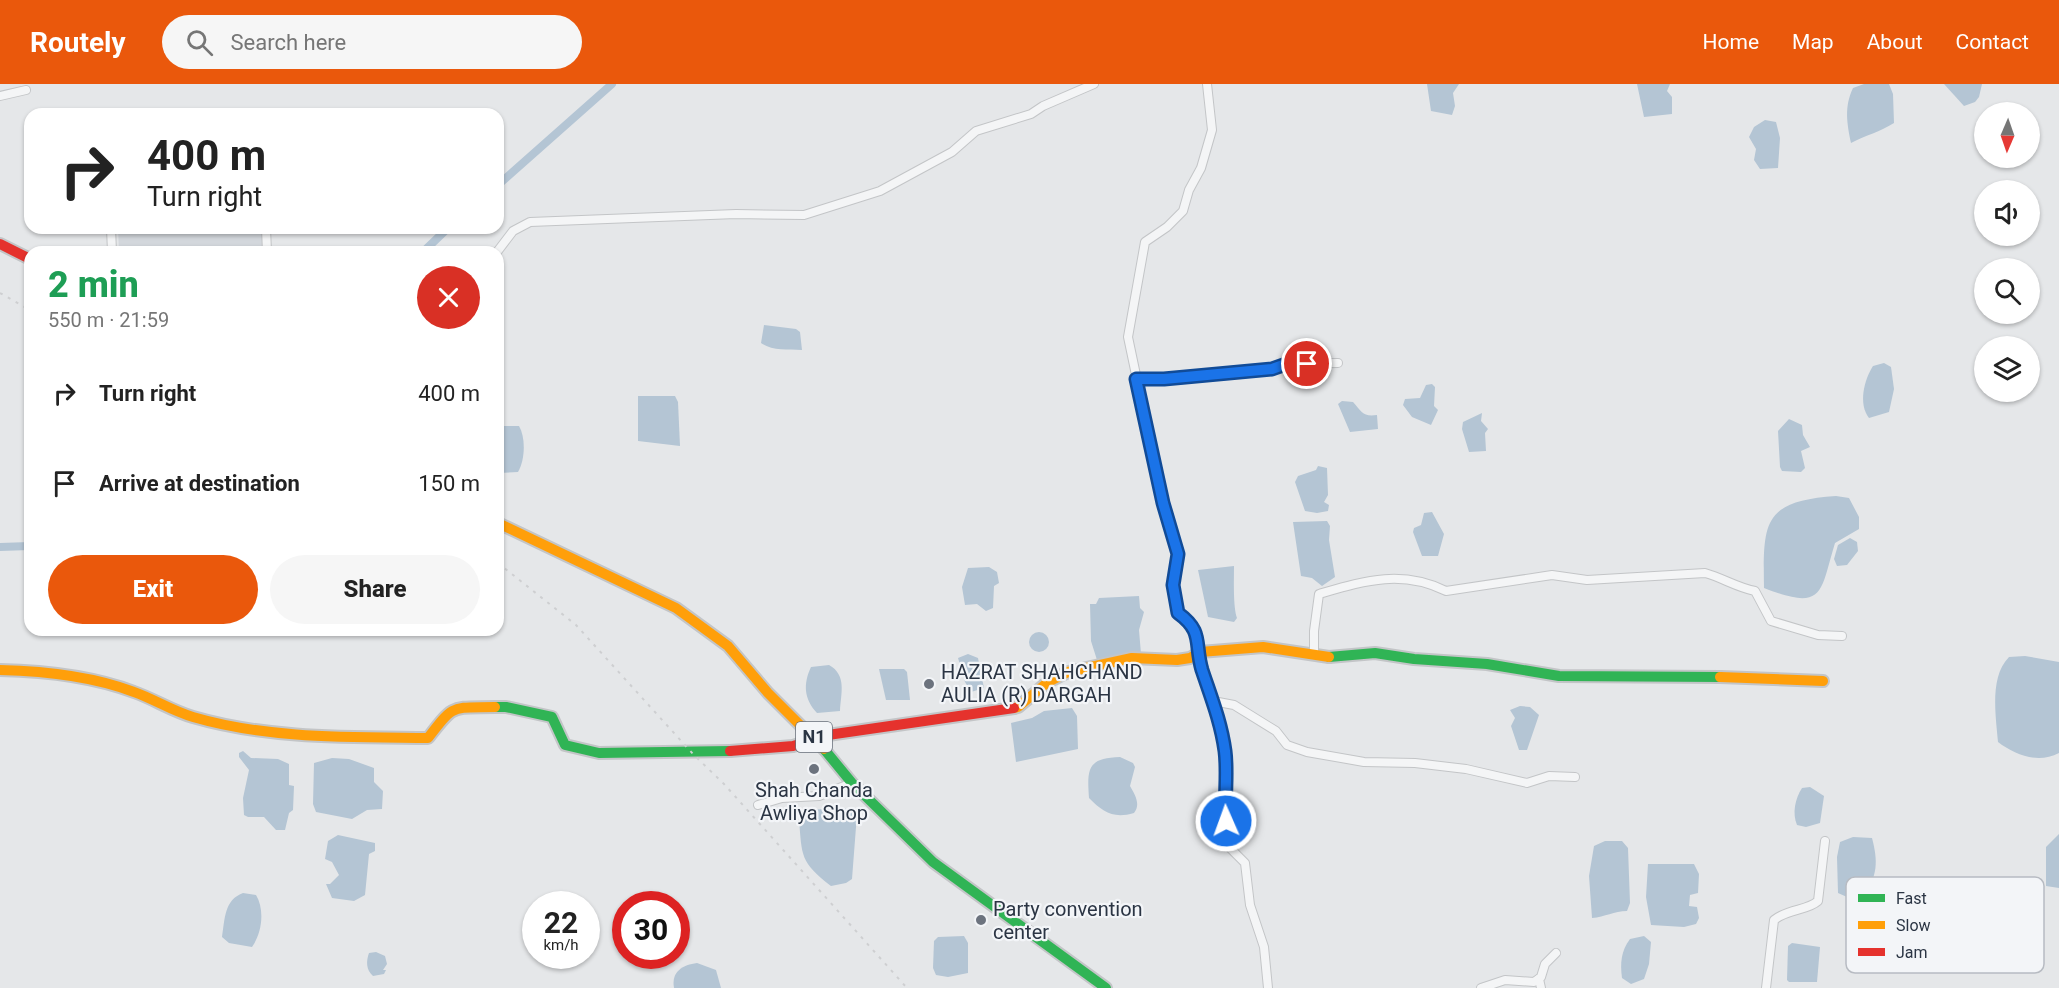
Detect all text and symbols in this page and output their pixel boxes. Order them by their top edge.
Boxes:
search box [162,15,582,69]
text: Routely [30,26,126,59]
icon: search [183,26,216,59]
text: Search here [231,30,346,55]
text: Home [1703,30,1759,54]
text: Map [1792,30,1834,54]
text: About [1867,30,1923,54]
text: Contact [1956,30,2029,54]
north arrow [1974,102,2040,168]
map controls [1974,102,2040,402]
text: 400 m [147,131,266,180]
icon: right [48,132,126,210]
button: sound [1974,180,2040,246]
text: Turn right [147,181,262,213]
button: search [1974,258,2040,324]
text: 2 min [48,264,139,306]
button: close [417,266,480,329]
text: 550 m · 21:59 [48,308,169,332]
button: layers [1974,336,2040,402]
pin [1281,338,1332,389]
icon: arrive [1290,347,1323,380]
icon: right [48,377,81,410]
text: Turn right [99,381,196,406]
text: 400 m [418,381,480,406]
icon: arrive [48,467,81,500]
text: Arrive at destination [99,471,300,496]
text: 150 m [418,471,480,496]
button: Exit [48,555,258,624]
button: Share [270,555,480,624]
place label: HAZRAT SHAHCHAND AULIA (R) DARGAH [941,660,1143,707]
marker: HAZRAT SHAHCHAND AULIA (R) DARGAH [922,677,936,691]
road number: N1 [796,722,832,752]
marker: Shah Chanda Awliya Shop [807,762,821,776]
place label: Shah Chanda Awliya Shop [755,778,873,825]
position arrow [1194,789,1258,853]
legend [1846,877,2044,973]
text: Fast [1896,889,1927,908]
speed limit sign: 30 [612,891,690,969]
place label: Party convention center [993,897,1143,944]
text: 22 [544,905,578,940]
marker: Party convention center [974,913,988,927]
text: Slow [1896,916,1931,935]
text: km/h [543,936,579,954]
text: Jam [1896,943,1928,962]

